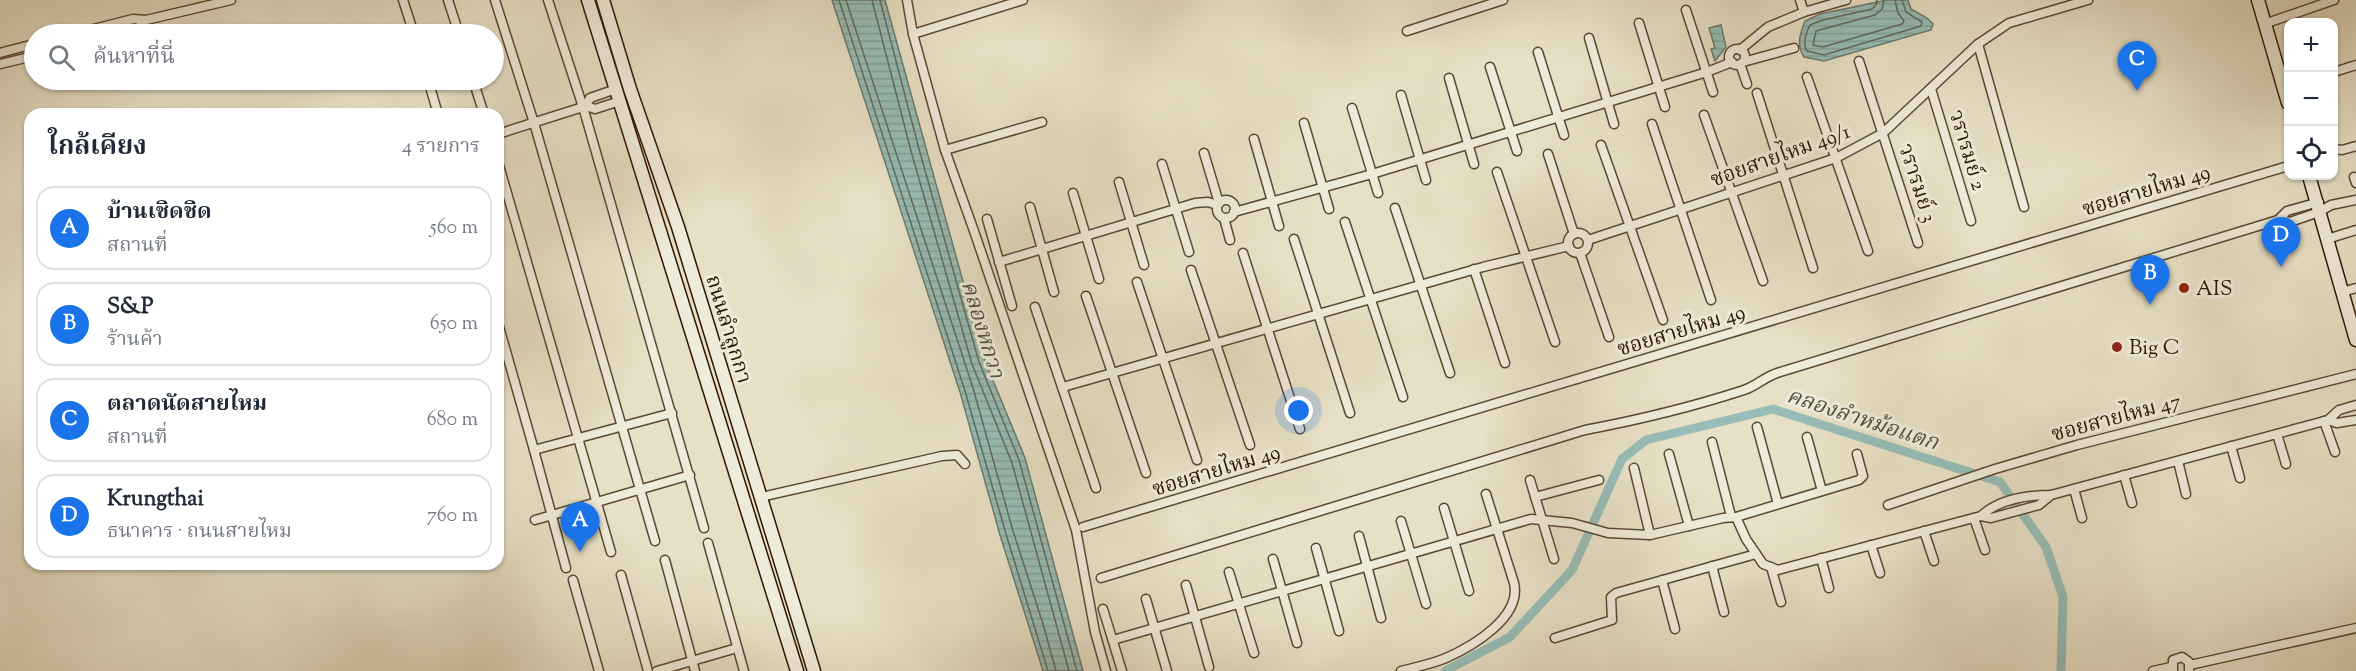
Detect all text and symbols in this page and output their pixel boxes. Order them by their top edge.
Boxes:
map controls [2284,18,2338,180]
button: + [2284,18,2338,72]
search box [24,24,504,90]
icon: search [45,41,78,74]
text: ค้นหาที่นี่ [93,42,175,74]
pin: C [2118,42,2156,91]
button: − [2284,72,2338,126]
street label: วรารมย์ 2 [1940,107,1993,195]
street label: ซอยสายไหม 49/1 [1706,116,1855,196]
button: locate [2284,126,2338,180]
text: ใกล้เคียง [48,129,147,166]
text: 4 รายการ [402,133,480,162]
street label: วรารมย์ 3 [1889,140,1943,227]
street label: ซอยสายไหม 49 [2078,156,2214,226]
text: บ้านเชิดชิด [107,197,212,229]
text: A [61,214,78,243]
text: 560 m [430,214,478,243]
pin: D [2262,218,2300,267]
text: สถานที่ [107,232,168,261]
pin: B [2130,256,2170,305]
street label: ถนนลำลูกกา [696,272,758,388]
place label: AIS [2196,275,2232,305]
water label: คลองหกวา [951,277,1011,384]
marker: AIS [2177,281,2191,295]
text: S&P [107,292,153,324]
street label: ซอยสายไหม 49 [1613,296,1749,366]
text: B [63,310,76,339]
text: 650 m [430,310,478,339]
text: ร้านค้า [107,326,162,355]
place label: Big C [2129,334,2180,364]
marker: Big C [2110,340,2124,354]
water label: คลองลำหม้อแตก [1782,381,1943,461]
street label: ซอยสายไหม 47 [2048,385,2185,451]
text: ตลาดนัดสายไหม [107,389,267,421]
your location [1284,396,1313,425]
text: C [61,406,78,435]
text: 680 m [427,406,478,435]
text: สถานที่ [107,424,168,453]
street label: ซอยสายไหม 49 [1148,436,1284,506]
text: Krungthai [107,484,204,516]
text: D [62,502,77,531]
text: 760 m [427,502,478,531]
pin: A [560,502,600,552]
text: ธนาคาร · ถนนสายไหม [107,518,292,547]

